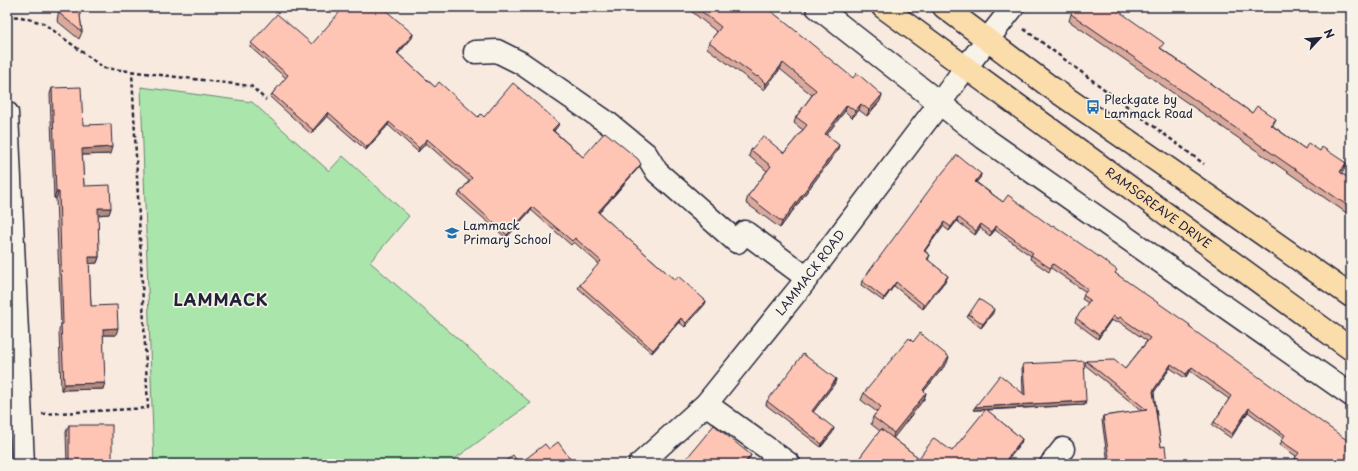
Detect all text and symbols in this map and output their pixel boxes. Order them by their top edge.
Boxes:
north arrow [1300,18,1340,58]
text: N [1320,26,1339,41]
place label: Pleckgate by Lammack Road [1104,90,1193,122]
bus stop icon: Pleckgate by Lammack Road [1085,99,1101,115]
street label: RAMSGREAVE DRIVE [1102,163,1216,252]
place label: Lammack Primary School [463,216,551,248]
school or university icon: Lammack Primary School [444,225,460,241]
street label: LAMMACK ROAD [771,226,849,319]
district label: LAMMACK [173,287,269,311]

